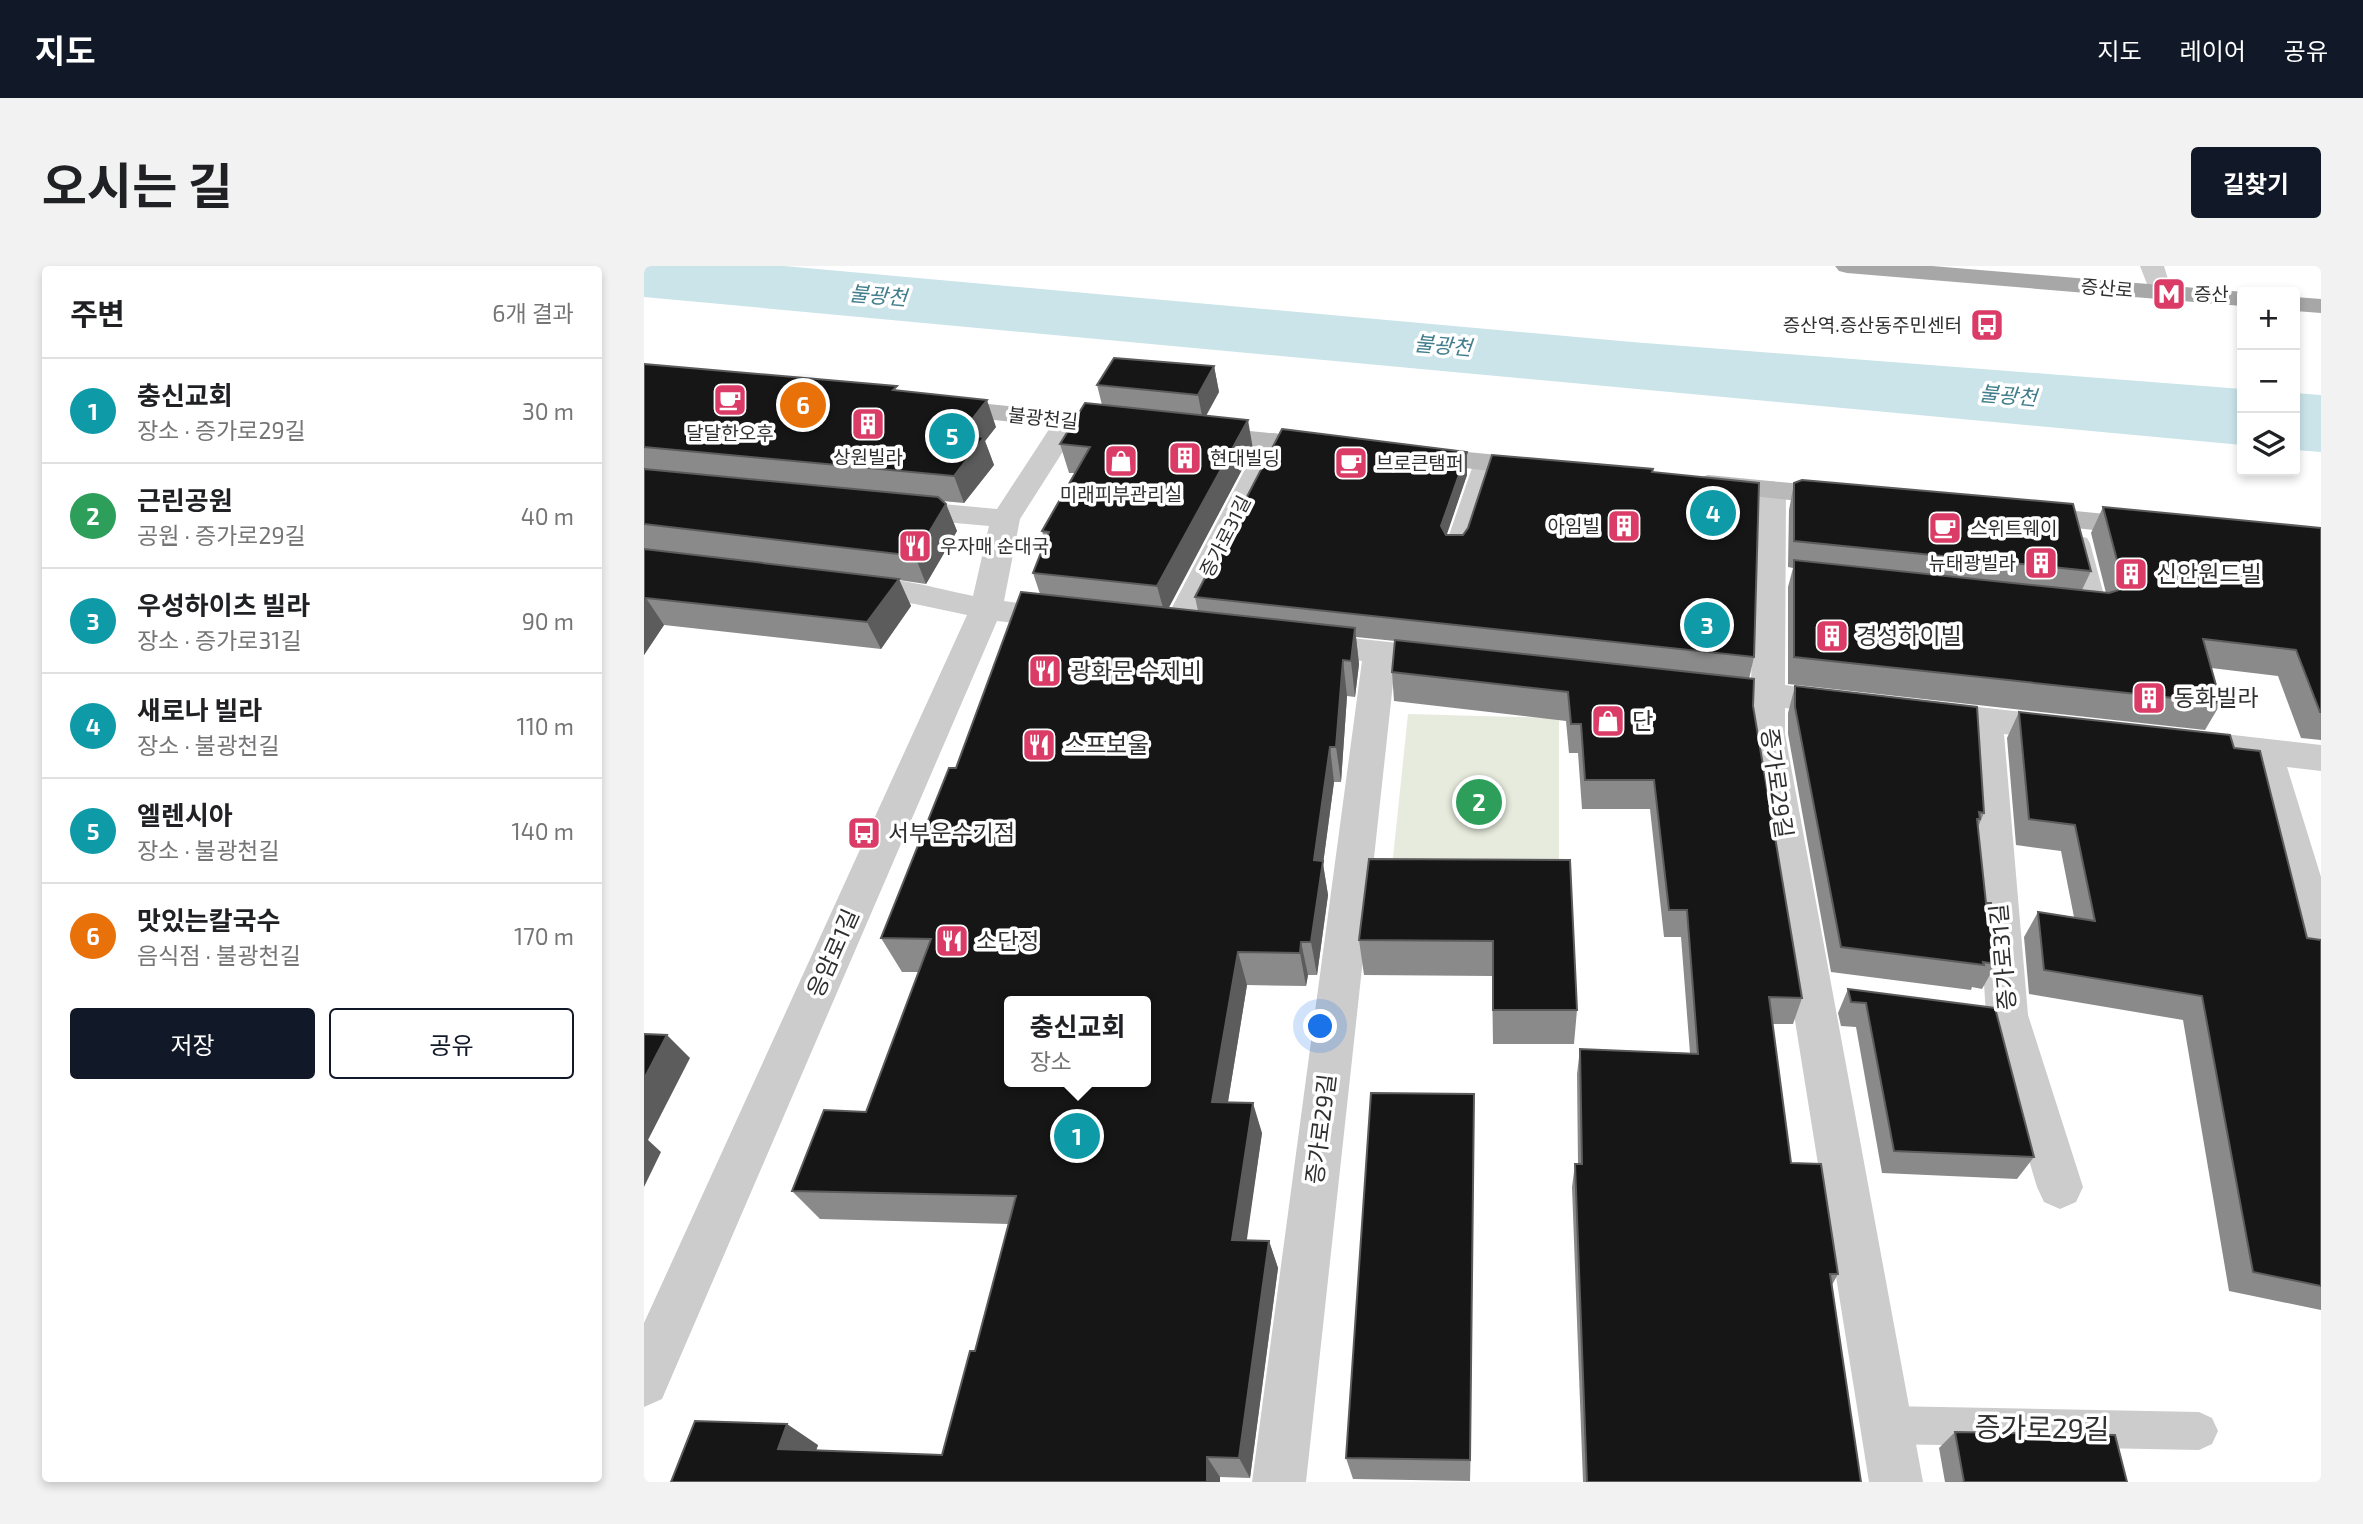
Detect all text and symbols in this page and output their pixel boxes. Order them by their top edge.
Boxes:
text: 지도 [35,30,96,70]
text: 지도 [2097,36,2142,65]
text: 레이어 [2180,36,2246,65]
text: 공유 [2284,36,2328,65]
button: 길찾기 [2191,147,2321,218]
text: 오시는 길 [42,155,233,214]
street label: 증산로 [2080,274,2134,301]
metro station icon: 증산 [2150,275,2188,313]
water label: 불광천 [848,280,911,310]
place label: 증산 [2194,282,2229,305]
map controls [2237,287,2300,476]
button: + [2237,287,2300,350]
text: 주변 [70,295,125,331]
text: 6개 결과 [492,299,574,327]
bus stop icon: 증산역.증산동주민센터 [1968,306,2006,344]
place label: 증산역.증산동주민센터 [1783,313,1962,336]
water label: 불광천 [1413,330,1476,360]
button: − [2237,350,2300,413]
text: 충신교회 [137,379,233,410]
pin: 6 [780,379,826,431]
water label: 불광천 [1978,380,2041,410]
cafe icon: 달달한오후 [711,381,749,419]
text: 1 [88,397,98,425]
text: 30 m [522,397,574,425]
street label: 불광천길 [1007,402,1079,433]
building icon: 상원빌라 [849,405,887,443]
pin: 5 [929,410,975,462]
button: layers [2237,413,2300,476]
text: 장소 · 증가로29길 [137,416,306,444]
place label: 달달한오후 [686,421,774,444]
building icon: 현대빌딩 [1166,439,1204,477]
shop icon: 미래피부관리실 [1102,442,1140,480]
cafe icon: 브로큰탬퍼 [1332,444,1370,482]
place label: 상원빌라 [833,445,903,468]
place label: 현대빌딩 [1210,446,1280,469]
place label: 브로큰탬퍼 [1376,451,1463,474]
place label: 미래피부관리실 [1060,482,1182,505]
text: 근린공원 [137,484,233,515]
pin: 4 [1690,487,1736,539]
street label: 증가로31길 [1194,491,1255,580]
text: 2 [86,502,100,530]
text: 40 m [521,502,574,530]
building icon: 아임빌 [1605,507,1643,545]
cafe icon: 스위트웨이 [1926,509,1964,547]
place label: 아임빌 [1548,514,1600,537]
place label: 스위트웨이 [1970,516,2057,539]
text: 공원 · 증가로29길 [137,521,306,549]
restaurant icon: 우자매 순대국 [896,527,934,565]
place label: 우자매 순대국 [940,534,1049,557]
building icon: 뉴태광빌라 [2022,544,2060,582]
place label: 뉴태광빌라 [1929,551,2016,574]
building icon: 신안원드빌 [2112,555,2150,593]
place label: 신안원드빌 [2156,559,2262,587]
text: 우성하이츠 빌라 [137,589,310,620]
pin: 3 [1684,599,1730,651]
text: 3 [86,607,100,635]
text: 90 m [522,607,574,635]
building icon: 경성하이빌 [1813,617,1851,655]
place label: 경성하이빌 [1856,621,1962,649]
text: 장소 · 증가로31길 [137,626,302,654]
restaurant icon: 광화문 수제비 [1026,652,1064,690]
place label: 광화문 수제비 [1070,656,1202,684]
building icon: 동화빌라 [2130,679,2168,717]
place label: 동화빌라 [2174,683,2259,711]
text: 새로나 빌라 [137,694,262,725]
shop icon: 단 [1589,702,1627,740]
place label: 단 [1632,706,1653,734]
text: 4 [86,712,100,740]
text: 110 m [517,712,574,740]
restaurant icon: 스프보울 [1020,726,1058,764]
street label: 증가로29길 [1756,726,1800,840]
place label: 스프보울 [1064,730,1149,758]
text: 장소 · 불광천길 [137,731,280,759]
pin: 2 [1456,776,1502,828]
text: 엘렌시아 [137,799,233,830]
bus stop icon: 서부운수기점 [845,814,883,852]
text: 5 [87,817,99,845]
text: 140 m [512,817,574,845]
place label: 서부운수기점 [888,818,1015,846]
text: 장소 · 불광천길 [137,836,280,864]
street label: 증가로31길 [1983,903,2021,1011]
text: 맛있는칼국수 [137,904,281,935]
street label: 응암로1길 [800,904,864,1001]
text: 6 [86,922,100,950]
text: 170 m [514,922,574,950]
restaurant icon: 소단정 [933,922,971,960]
place label: 소단정 [976,926,1039,954]
text: 음식점 · 불광천길 [137,941,301,969]
popup [1004,996,1151,1087]
button: 저장 [70,1008,315,1079]
button: 공유 [329,1008,574,1079]
your location [1303,1009,1337,1043]
text: 충신교회 [1030,1010,1125,1041]
text: 장소 [1030,1047,1072,1075]
street label: 증가로29길 [1299,1072,1341,1186]
pin: 1 [1054,1110,1100,1162]
street label: 증가로29길 [1974,1409,2110,1445]

